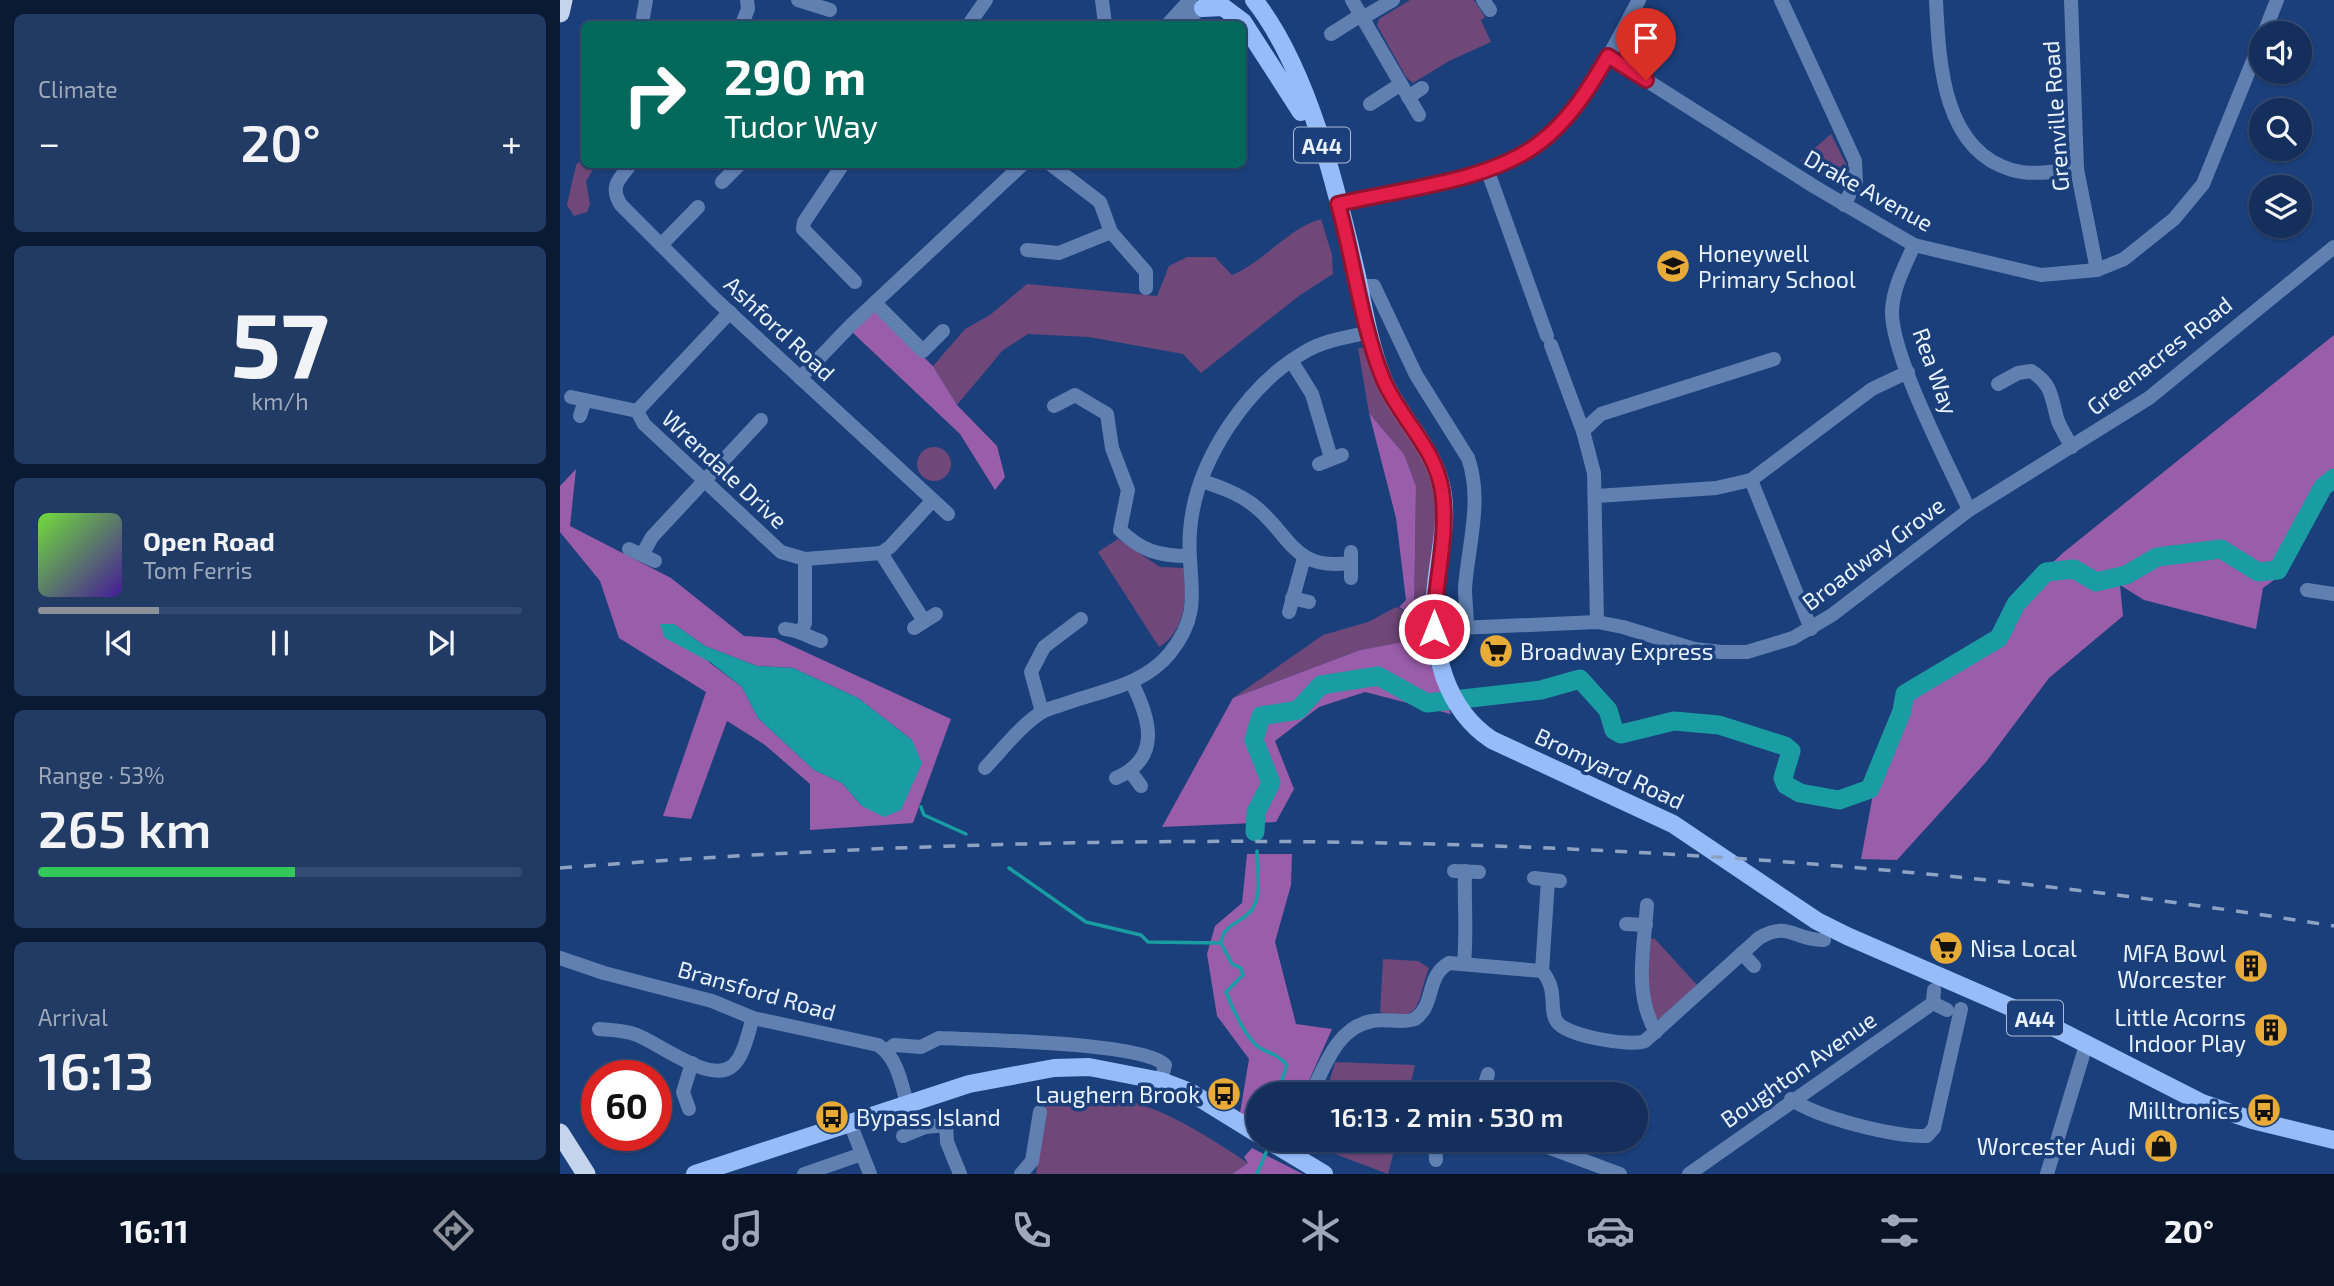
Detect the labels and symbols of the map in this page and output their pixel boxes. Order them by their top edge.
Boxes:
pin [1616,8,1676,80]
street label: Grenville Road [2036,40,2074,192]
road number: A44 [1294,128,1350,162]
street label: Drake Avenue [1800,143,1938,237]
place label: Honeywell Primary School [1698,239,1856,293]
school or university icon: Honeywell Primary School [1654,247,1692,285]
street label: Ashford Road [719,270,841,386]
street label: Greenacres Road [2081,290,2237,420]
street label: Rea Way [1907,324,1965,418]
street label: Wrendale Drive [657,404,793,534]
street label: Broadway Grove [1796,490,1950,616]
position arrow [1397,592,1471,666]
supermarket icon: Broadway Express [1477,632,1515,670]
place label: Broadway Express [1520,637,1713,665]
street label: Bromyard Road [1531,721,1689,815]
supermarket icon: Nisa Local [1927,929,1965,967]
place label: Nisa Local [1970,934,2077,962]
place label: MFA Bowl Worcester [2117,939,2226,993]
building icon: MFA Bowl Worcester [2232,947,2270,985]
street label: Bransford Road [675,954,839,1026]
road number: A44 [2007,1000,2063,1036]
place label: Little Acorns Indoor Play [2114,1003,2246,1057]
street label: Boughton Avenue [1715,1005,1881,1133]
building icon: Little Acorns Indoor Play [2252,1011,2290,1049]
speed limit sign: 60 [581,1060,672,1151]
bus stop icon: Laughern Brook [1205,1075,1243,1113]
place label: Laughern Brook [1035,1080,1200,1108]
bus stop icon: Milltronics [2245,1091,2283,1129]
place label: Milltronics [2128,1096,2240,1124]
bus stop icon: Bypass Island [813,1098,851,1136]
place label: Bypass Island [856,1103,1001,1131]
shop icon: Worcester Audi [2142,1127,2180,1165]
place label: Worcester Audi [1977,1132,2136,1160]

